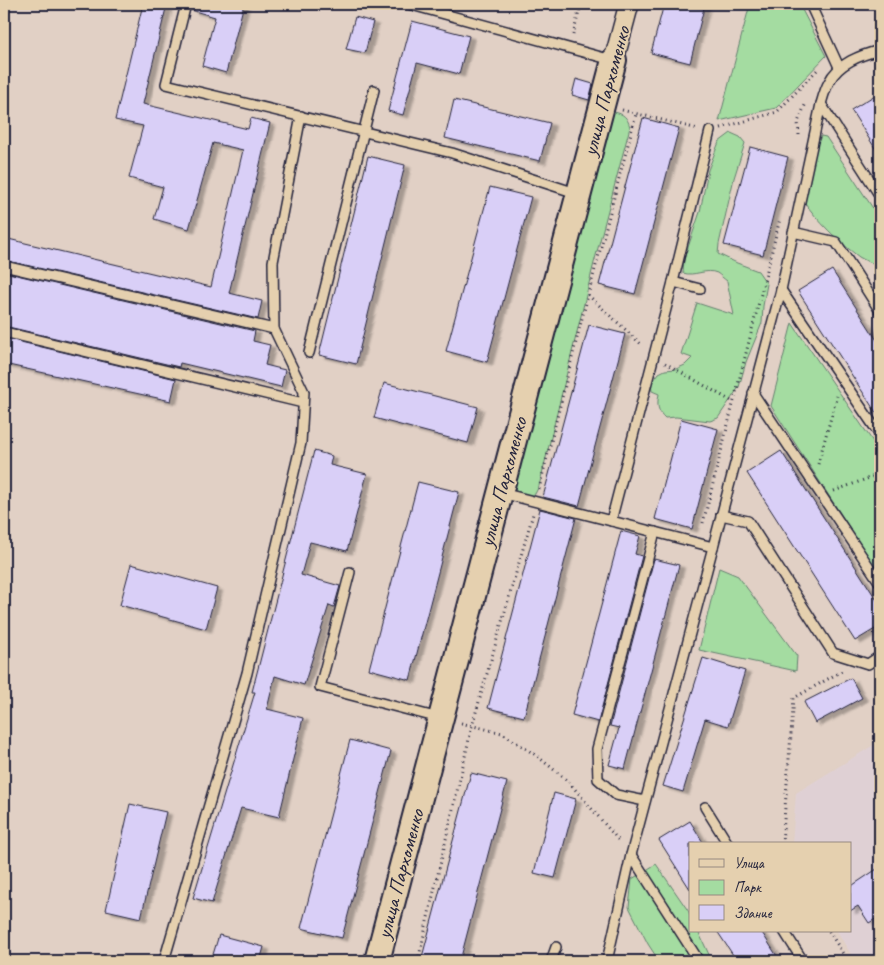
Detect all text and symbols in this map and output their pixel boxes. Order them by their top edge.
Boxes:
street label: улица Пархоменко [576,22,636,160]
street label: улица Пархоменко [473,413,533,551]
street label: улица Пархоменко [370,805,430,943]
legend [689,842,852,932]
text: Улица [734,854,765,873]
text: Парк [734,878,762,897]
text: Здание [734,904,773,923]

